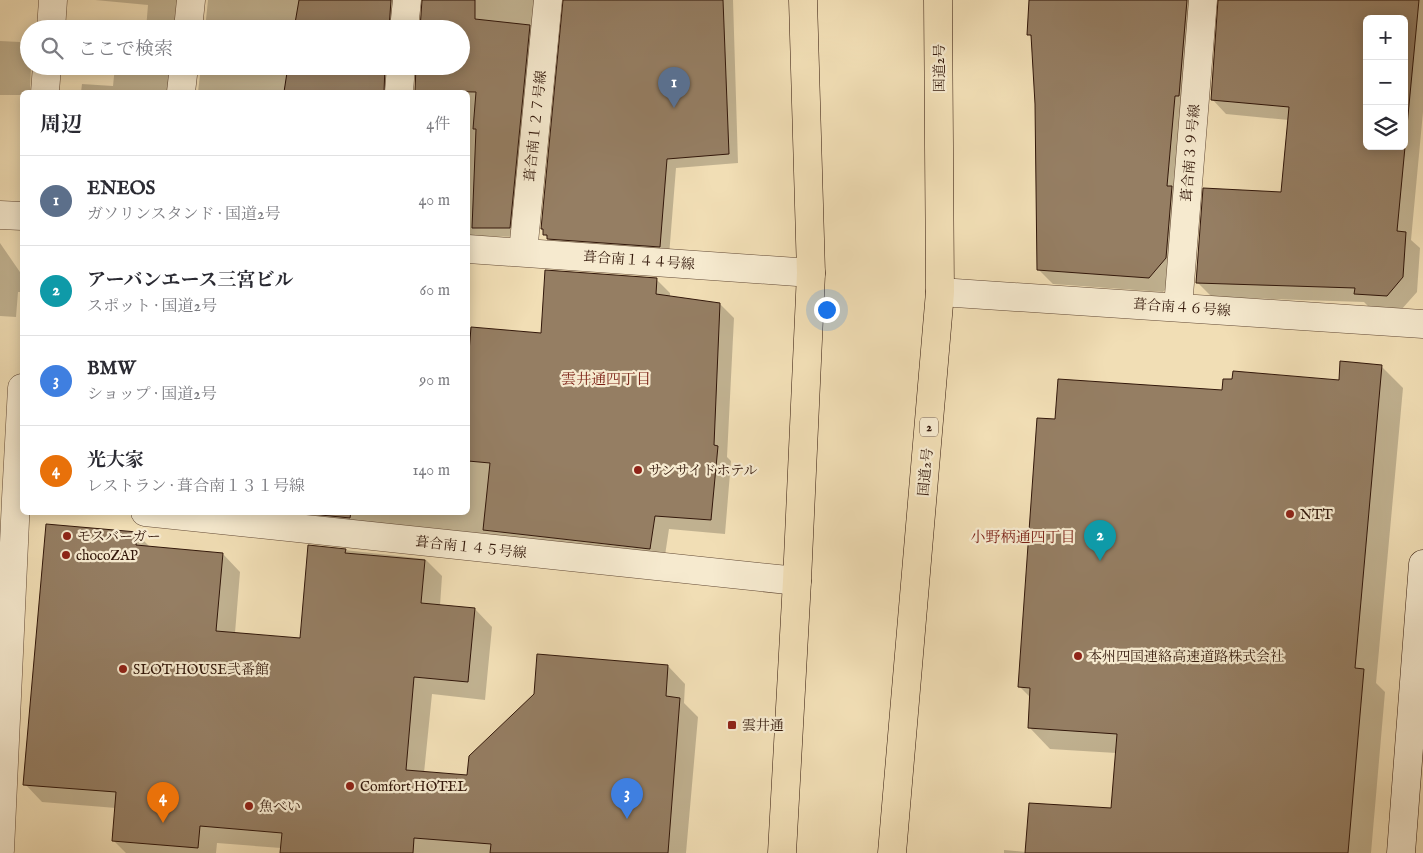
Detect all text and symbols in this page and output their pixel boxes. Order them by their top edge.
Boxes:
map controls [1363,15,1408,150]
button: + [1363,15,1408,60]
search box [20,20,470,75]
icon: search [38,34,66,62]
text: ここで検索 [78,38,173,62]
street label: 国道2号 [931,44,949,92]
button: − [1363,60,1408,105]
pin: 1 [658,67,690,108]
street label: 葺合南１２７号線 [521,69,551,183]
street label: 葺合南３９号線 [1178,103,1204,203]
button: layers [1363,105,1408,150]
text: 周辺 [40,112,82,139]
text: 4件 [426,115,450,135]
text: ENEOS [87,177,155,201]
text: 1 [53,191,59,211]
text: 40 m [418,191,450,211]
text: ガソリンスタンド · 国道2号 [87,205,281,225]
street label: 葺合南１４４号線 [582,248,695,274]
text: アーバンエース三宮ビル [87,269,294,293]
text: 2 [52,281,60,301]
text: 60 m [420,281,450,301]
street label: 葺合南４６号線 [1132,296,1231,320]
text: スポット · 国道2号 [87,297,217,317]
your location [814,297,840,323]
text: BMW [87,357,136,381]
district label: 雲井通四丁目 [561,370,651,389]
text: 3 [53,371,59,391]
text: 90 m [419,371,450,391]
text: ショップ · 国道2号 [87,385,217,405]
road number: 2 [920,418,938,437]
street label: 国道2号 [915,447,937,497]
text: 光大家 [87,449,144,473]
text: 4 [52,461,60,481]
text: 140 m [412,461,450,481]
place label: サンサイドホテル [648,462,758,480]
marker: サンサイドホテル [632,464,644,476]
text: レストラン · 葺合南１３１号線 [87,477,305,497]
place label: NTT [1300,506,1334,524]
marker: NTT [1284,508,1296,520]
pin: 2 [1084,520,1116,561]
place label: モスバーガー [77,528,161,546]
district label: 小野柄通四丁目 [970,528,1076,547]
marker: モスバーガー [61,530,73,542]
street label: 葺合南１４５号線 [414,533,528,563]
place label: chocoZAP [76,547,138,565]
marker: chocoZAP [60,549,72,561]
place label: 本州四国連絡高速道路株式会社 [1088,648,1284,666]
marker: 本州四国連絡高速道路株式会社 [1072,650,1084,662]
place label: SLOT HOUSE弐番館 [133,661,269,679]
marker: SLOT HOUSE弐番館 [117,663,129,675]
place label: 雲井通 [742,717,784,735]
marker: 雲井通 [726,719,738,731]
place label: Comfort HOTEL [360,778,467,796]
pin: 3 [611,778,643,819]
marker: Comfort HOTEL [344,780,356,792]
pin: 4 [147,782,179,823]
place label: 魚べい [259,798,301,816]
marker: 魚べい [243,800,255,812]

